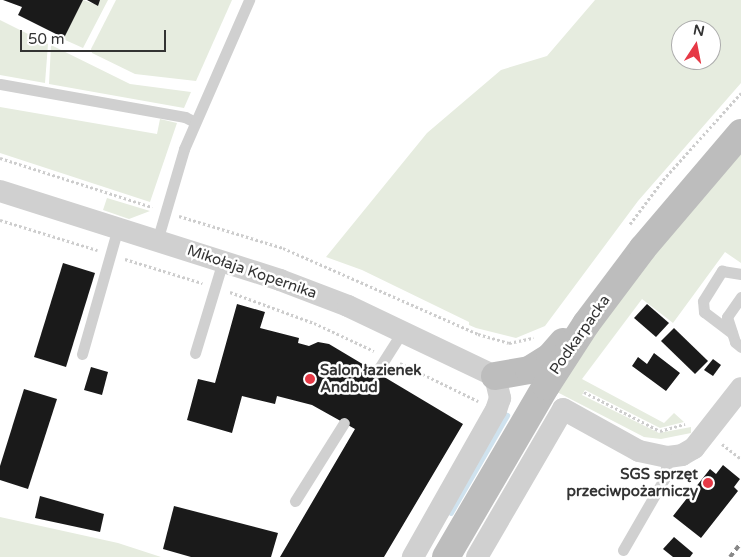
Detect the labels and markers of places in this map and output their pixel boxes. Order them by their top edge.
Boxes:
place label: Salon łazienek Andbud [320,361,421,396]
marker: Salon łazienek Andbud [304,373,316,385]
place label: SGS sprzęt przeciwpożarniczy [567,465,698,500]
marker: SGS sprzęt przeciwpożarniczy [702,477,714,489]

